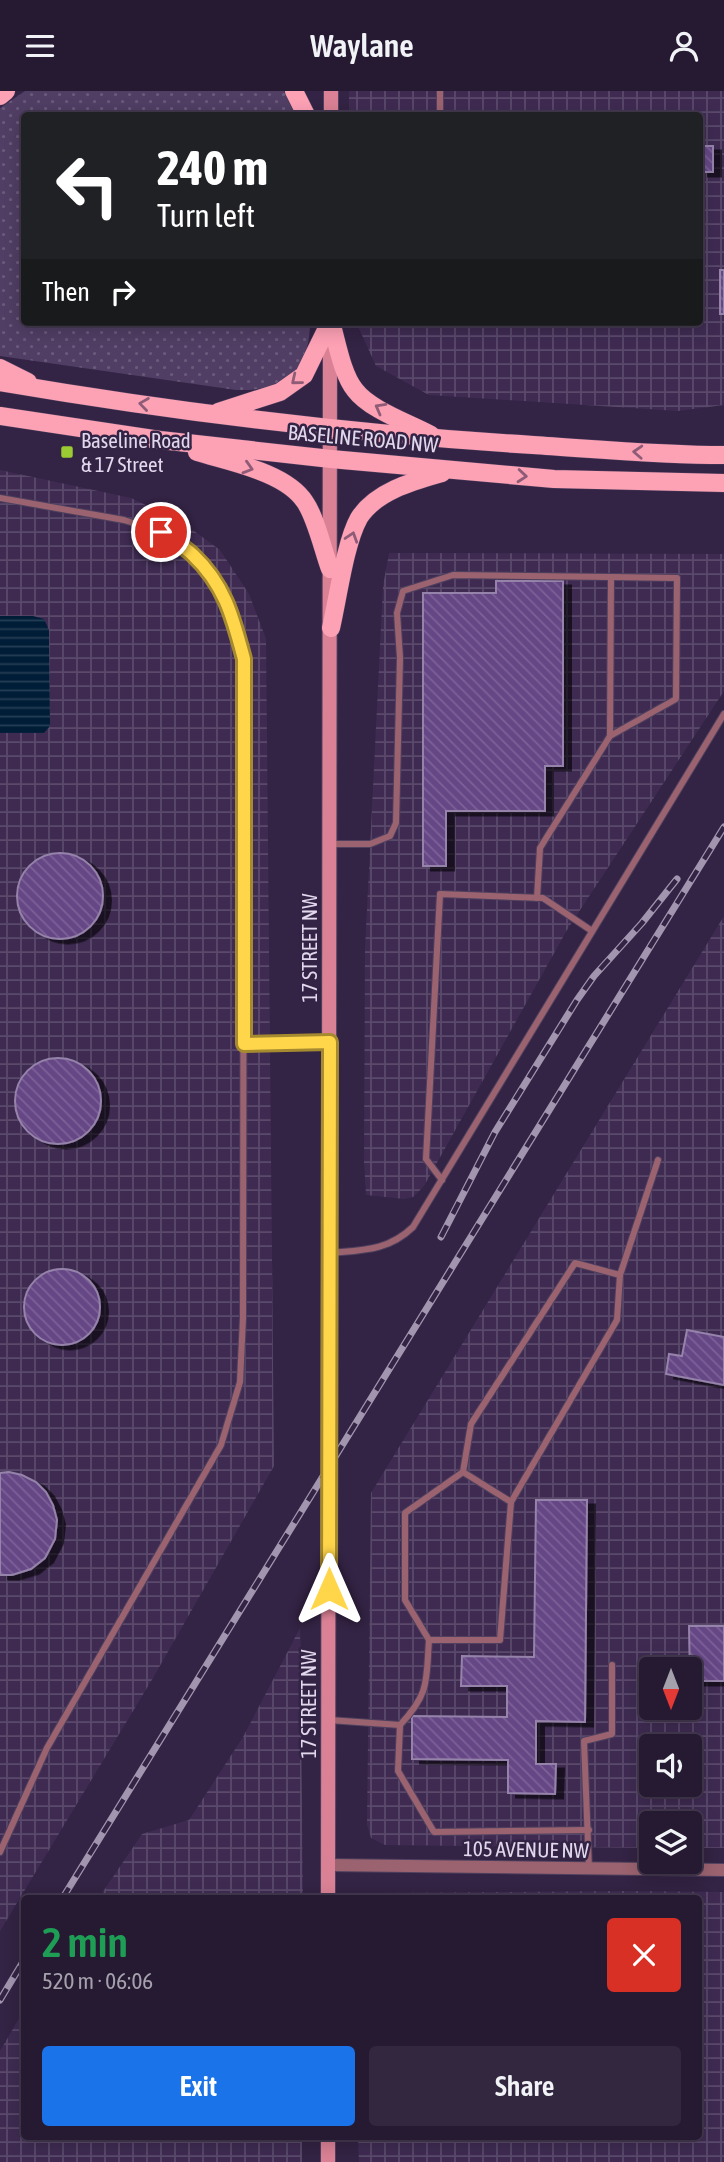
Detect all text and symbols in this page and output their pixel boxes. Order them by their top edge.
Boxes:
icon: menu [21,27,59,65]
text: Waylane [310,27,414,64]
icon: person [665,27,703,65]
text: 240 m [157,139,268,195]
icon: left [42,140,133,231]
text: Turn left [157,197,255,234]
icon: right [104,273,142,311]
text: Then [42,277,90,307]
one-way arrow [292,372,304,385]
one-way arrow [138,397,150,412]
one-way arrow [375,403,387,417]
street label: BASELINE ROAD NW [287,419,440,457]
place label: Baseline Road & 17 Street [81,428,191,476]
marker: Baseline Road & 17 Street [59,444,75,460]
one-way arrow [632,445,643,460]
one-way arrow [242,460,254,475]
one-way arrow [516,468,528,483]
pin [131,502,191,562]
icon: arrive [142,513,180,551]
one-way arrow [344,532,358,544]
street label: 17 STREET NW [297,893,321,1002]
position arrow [292,1552,366,1626]
street label: 17 STREET NW [296,1649,320,1758]
north arrow [639,1657,702,1720]
map controls [639,1657,702,1874]
button: sound [639,1734,702,1797]
button: layers [639,1811,702,1874]
street label: 105 AVENUE NW [463,1836,590,1862]
text: 2 min [42,1918,128,1966]
button: close [607,1918,681,1992]
text: 520 m · 06:06 [42,1968,153,1994]
button: Exit [42,2046,355,2126]
button: Share [369,2046,681,2126]

